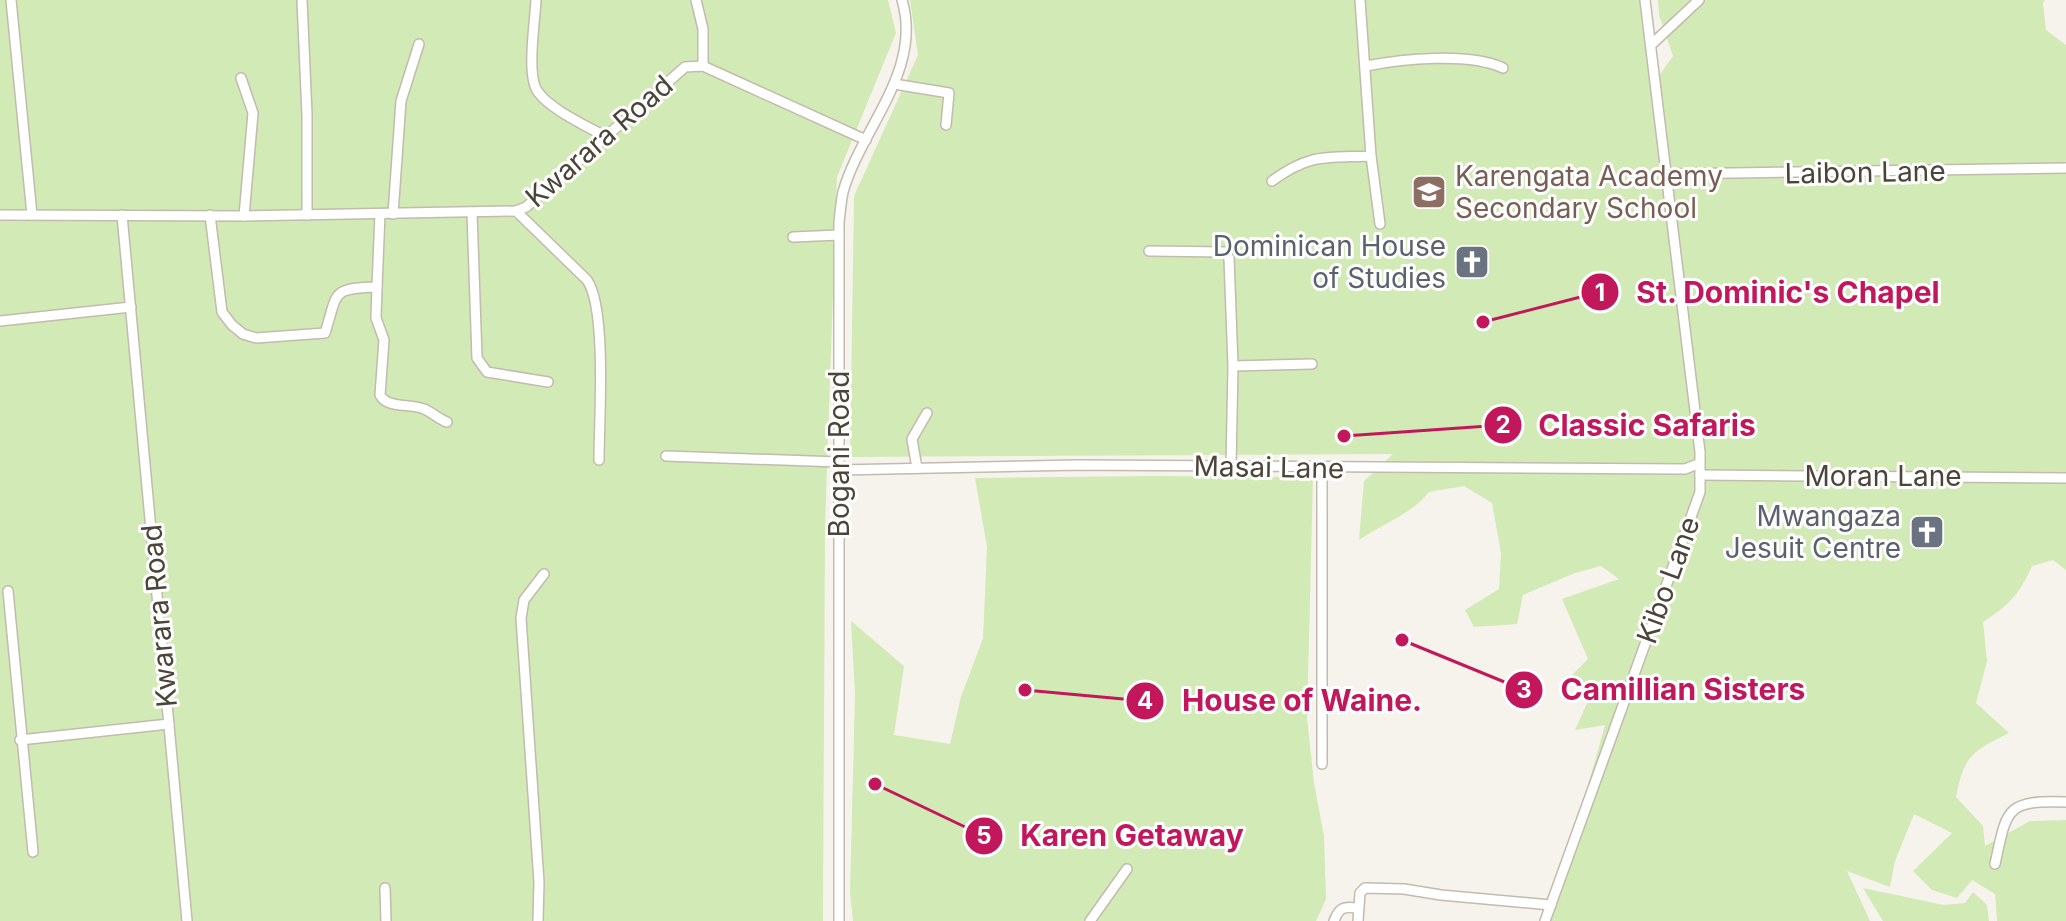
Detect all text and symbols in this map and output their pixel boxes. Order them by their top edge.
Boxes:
street label: Kwarara Road [519,68,679,214]
street label: Laibon Lane [1784,154,1946,190]
place label: Karengata Academy Secondary School [1455,159,1723,225]
school or university icon: Karengata Academy Secondary School [1410,173,1448,211]
place label: Dominican House of Studies [1213,229,1446,295]
church icon: Dominican House of Studies [1453,243,1491,281]
callout: St. Dominic's Chapel [1580,265,1956,319]
text: St. Dominic's Chapel [1636,274,1940,310]
text: 1 [1595,278,1605,307]
street label: Bogani Road [822,371,856,537]
callout: Classic Safaris [1483,398,1772,452]
text: Classic Safaris [1538,407,1756,443]
text: 2 [1495,410,1511,439]
street label: Masai Lane [1193,449,1345,485]
street label: Moran Lane [1804,459,1962,493]
place label: Mwangaza Jesuit Centre [1725,499,1901,565]
street label: Kibo Lane [1629,512,1707,648]
church icon: Mwangaza Jesuit Centre [1908,513,1946,551]
street label: Kwarara Road [134,523,184,709]
callout: Camillian Sisters [1504,663,1821,717]
text: Camillian Sisters [1561,671,1805,707]
callout: House of Waine. [1125,674,1438,728]
text: 3 [1516,675,1532,704]
text: House of Waine. [1182,682,1422,718]
text: 4 [1137,686,1153,715]
callout: Karen Getaway [964,809,1260,863]
text: Karen Getaway [1020,817,1244,853]
text: 5 [976,821,992,850]

